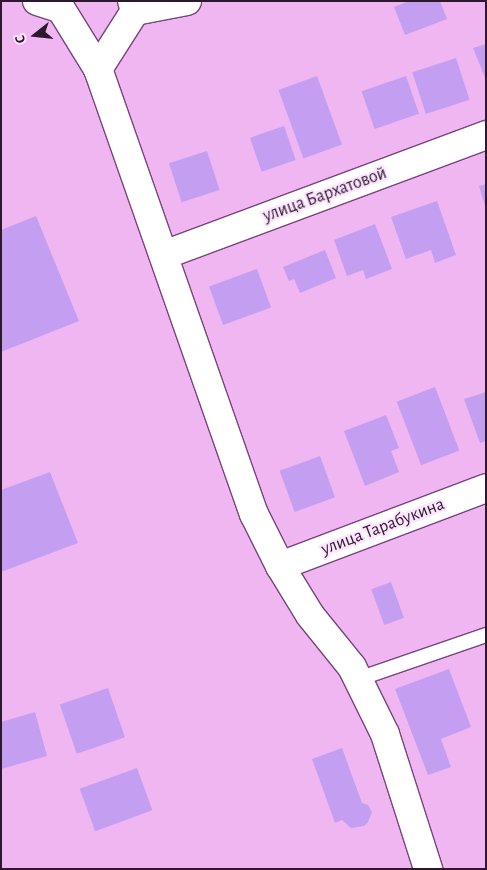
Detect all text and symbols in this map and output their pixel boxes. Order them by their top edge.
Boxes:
north arrow [10,10,60,60]
text: С [13,33,28,45]
street label: улица Бархатовой [260,163,390,227]
street label: улица Тарабукина [318,494,448,560]

